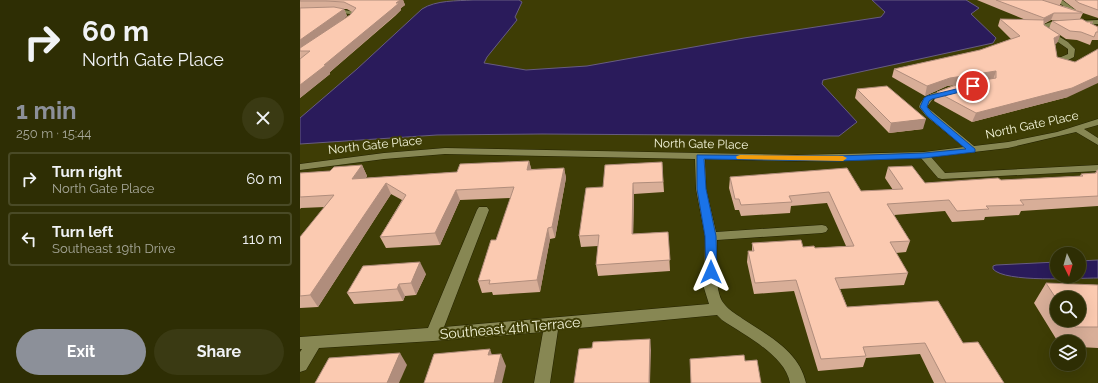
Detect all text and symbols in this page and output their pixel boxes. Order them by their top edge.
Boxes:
text: 60 m [82,15,149,48]
icon: right [16,16,68,68]
text: North Gate Place [82,49,224,70]
pin [956,69,990,103]
icon: arrive [962,75,984,97]
text: 1 min [16,96,77,125]
button: close [242,97,284,139]
street label: North Gate Place [984,108,1080,142]
text: 250 m · 15:44 [16,126,91,141]
street label: North Gate Place [327,133,423,157]
street label: North Gate Place [654,136,748,152]
text: Turn right [52,163,122,181]
icon: right [18,168,40,190]
text: 60 m [246,170,282,188]
text: North Gate Place [52,181,154,196]
text: Turn left [52,223,113,241]
icon: left [18,228,40,250]
text: 110 m [242,230,282,248]
text: Southeast 19th Drive [52,241,175,256]
north arrow [1050,247,1086,283]
map controls [1050,247,1086,371]
position arrow [690,251,732,293]
button: search [1050,291,1086,327]
street label: Southeast 4th Terrace [439,314,581,342]
button: Exit [16,329,146,375]
button: Share [154,329,284,375]
button: layers [1050,335,1086,371]

